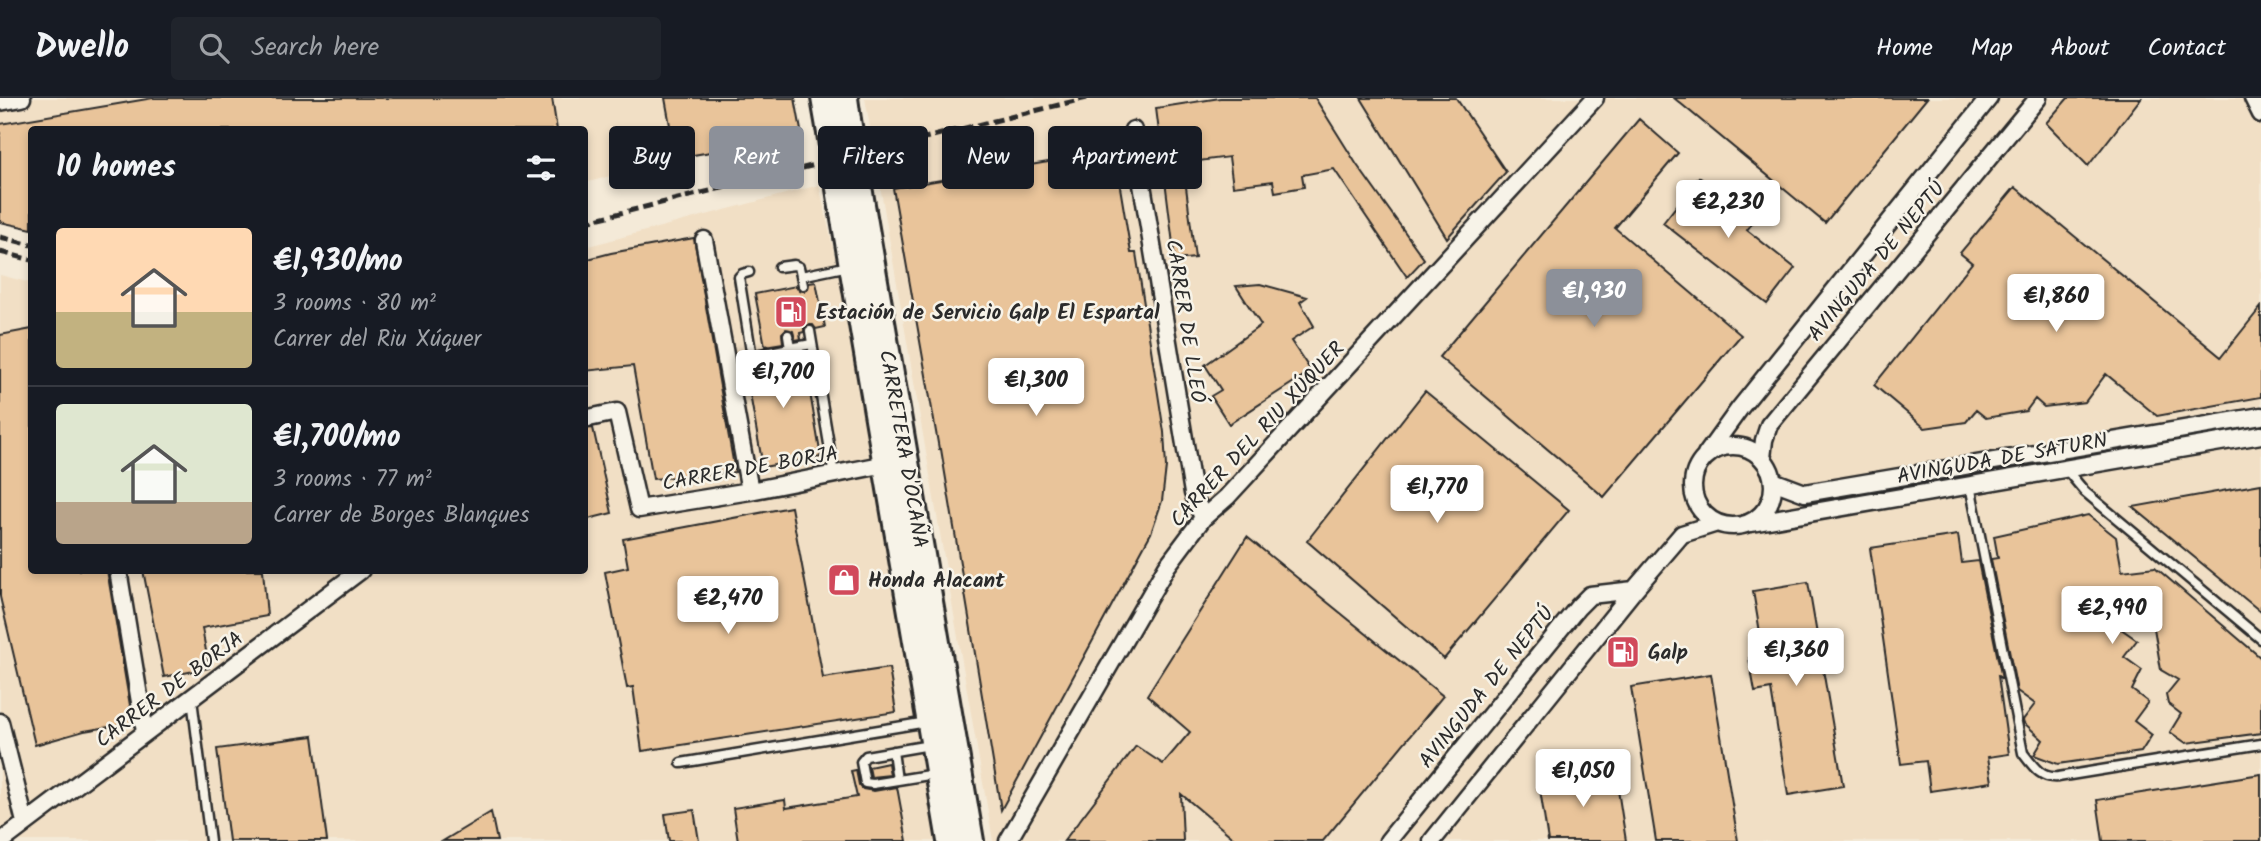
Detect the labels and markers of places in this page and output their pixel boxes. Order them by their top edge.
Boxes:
pin: €2,230 [1671,180,1785,240]
pin: €1,930 [1537,270,1651,329]
pin: €1,860 [1999,274,2113,334]
fuel station icon: Estación de Servicio Galp El Espartal [772,293,810,331]
place label: Estación de Servicio Galp El Espartal [816,297,1160,330]
pin: €1,700 [726,350,840,410]
pin: €1,300 [979,358,1093,418]
pin: €1,770 [1380,466,1494,525]
shop icon: Honda Alacant [825,561,863,599]
place label: Honda Alacant [868,565,1005,598]
pin: €2,470 [671,576,785,636]
pin: €2,990 [2055,587,2169,646]
pin: €1,360 [1739,628,1853,688]
fuel station icon: Galp [1604,633,1642,671]
place label: Galp [1648,637,1688,670]
pin: €1,050 [1526,750,1640,809]

